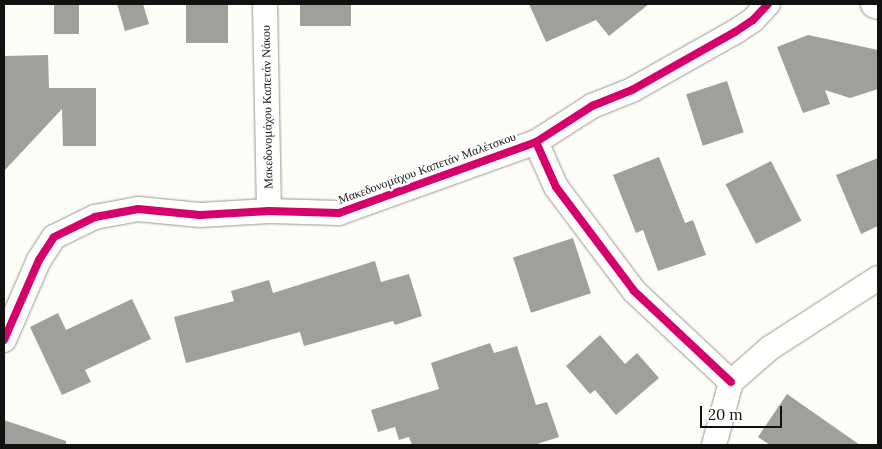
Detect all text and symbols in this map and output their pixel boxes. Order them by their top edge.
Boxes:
street label: Μακεδονομάχου Καπετάν Νάκου [258,25,276,189]
street label: Μακεδονομάχου Καπετάν Μαλέτσκου [336,129,518,207]
scale bar [702,396,784,428]
text: 20 m [708,405,743,424]

